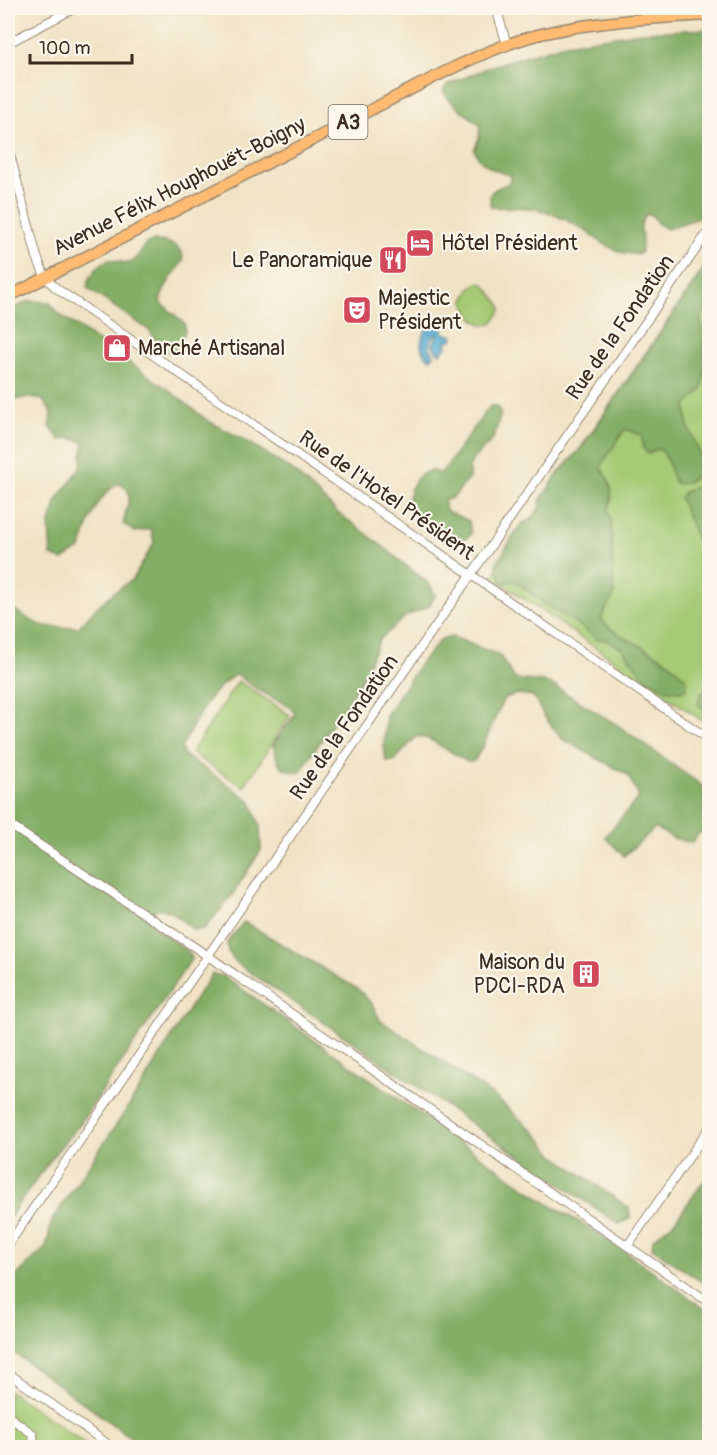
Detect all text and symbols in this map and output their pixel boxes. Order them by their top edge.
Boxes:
scale bar [30,27,132,65]
text: 100 m [39,37,91,60]
road number: A3 [328,105,368,139]
street label: Avenue Félix Houphouët-Boigny [48,111,310,262]
hotel icon: Hôtel Président [404,227,436,259]
place label: Hôtel Président [441,230,578,257]
restaurant icon: Le Panoramique [377,244,409,276]
place label: Le Panoramique [231,247,373,274]
street label: Rue de la Fondation [560,249,681,405]
place label: Majestic Président [378,285,462,336]
theatre icon: Majestic Président [341,294,373,326]
shop icon: Marché Artisanal [101,332,133,364]
place label: Marché Artisanal [138,335,285,362]
street label: Rue de l'Hotel Président [293,425,480,567]
street label: Rue de la Fondation [284,649,405,805]
place label: Maison du PDCI-RDA [473,949,565,1000]
building icon: Maison du PDCI-RDA [570,958,602,990]

